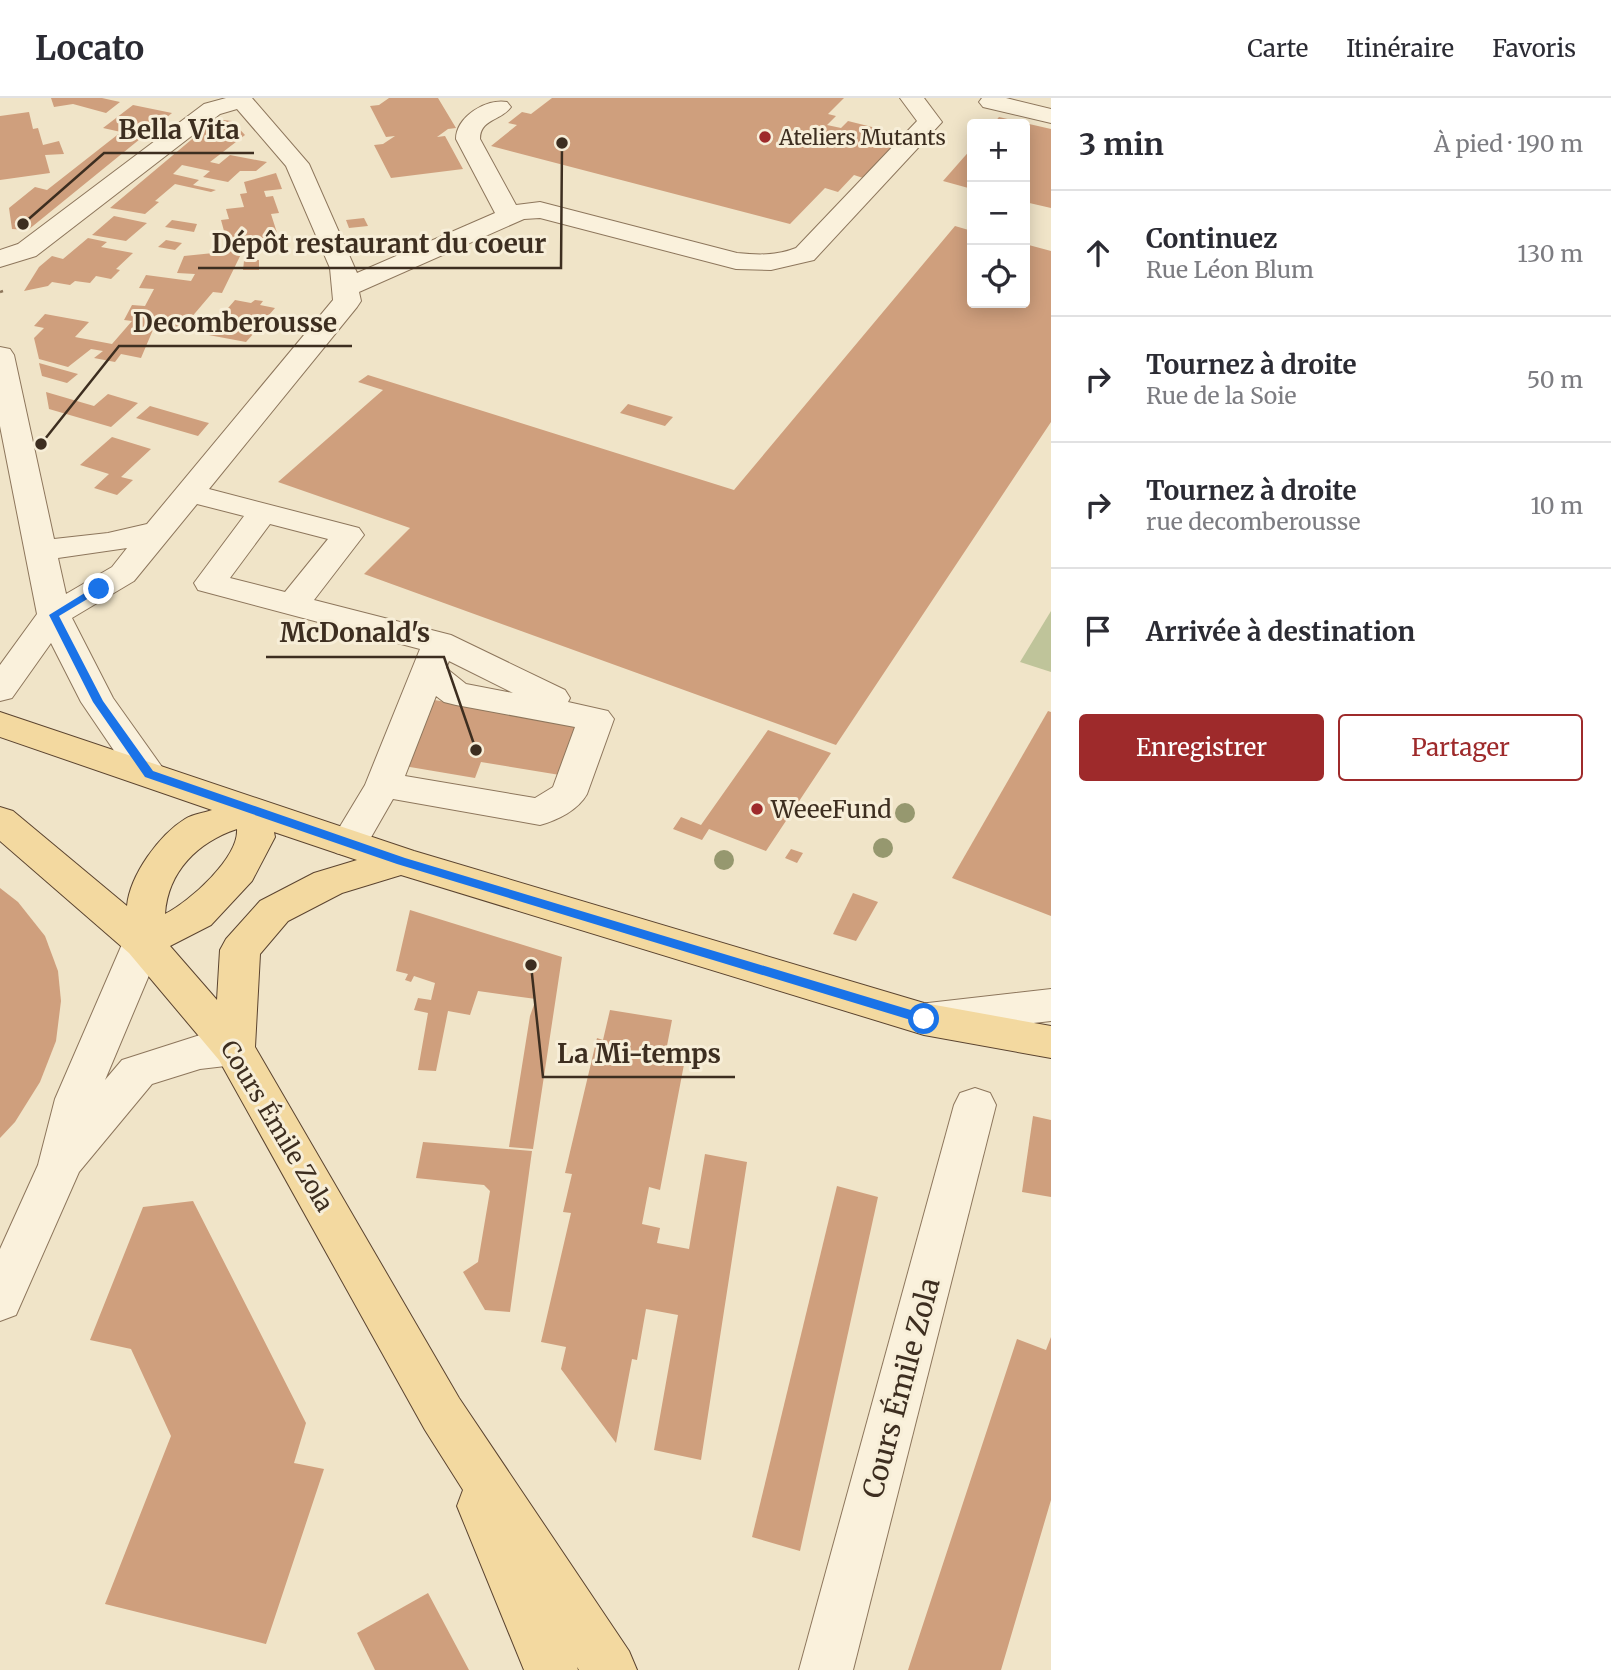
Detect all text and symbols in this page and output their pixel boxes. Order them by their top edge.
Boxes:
text: Locato [35,28,144,69]
text: Carte [1247,33,1308,64]
text: Itinéraire [1346,33,1454,64]
text: Favoris [1492,33,1576,64]
callout: Bella Vita [104,106,254,153]
text: Bella Vita [118,113,240,146]
map controls [967,119,1030,308]
button: + [967,119,1030,182]
place label: Ateliers Mutants [778,124,946,151]
text: 3 min [1079,125,1164,163]
marker: Ateliers Mutants [757,129,773,145]
text: À pied · 190 m [1434,129,1583,158]
button: − [967,182,1030,245]
callout: Dépôt restaurant du coeur [198,221,561,268]
text: Continuez [1146,222,1277,255]
text: Dépôt restaurant du coeur [212,227,546,260]
icon: ahead [1079,234,1117,272]
text: 130 m [1517,239,1583,268]
button: locate [967,245,1030,308]
text: Rue Léon Blum [1146,255,1314,284]
callout: Decomberousse [119,299,352,346]
text: Decomberousse [133,306,337,339]
text: Tournez à droite [1146,348,1357,381]
icon: right [1079,360,1117,398]
text: 50 m [1527,365,1583,394]
text: Rue de la Soie [1146,381,1297,410]
text: Tournez à droite [1146,474,1357,507]
icon: right [1079,486,1117,524]
text: 10 m [1530,491,1583,520]
text: rue decomberousse [1146,507,1360,536]
route end [83,573,114,604]
callout: McDonald's [266,610,444,657]
icon: arrive [1079,612,1117,650]
text: Arrivée à destination [1146,615,1415,648]
text: McDonald's [280,616,430,649]
button: Enregistrer [1079,714,1324,781]
button: Partager [1338,714,1583,781]
place label: WeeeFund [770,794,892,825]
marker: WeeeFund [749,801,765,817]
route start [908,1003,939,1034]
callout: La Mi-temps [543,1030,735,1077]
street label: Cours Émile Zola [214,1034,341,1217]
text: La Mi-temps [557,1037,721,1070]
street label: Cours Émile Zola [854,1274,948,1502]

